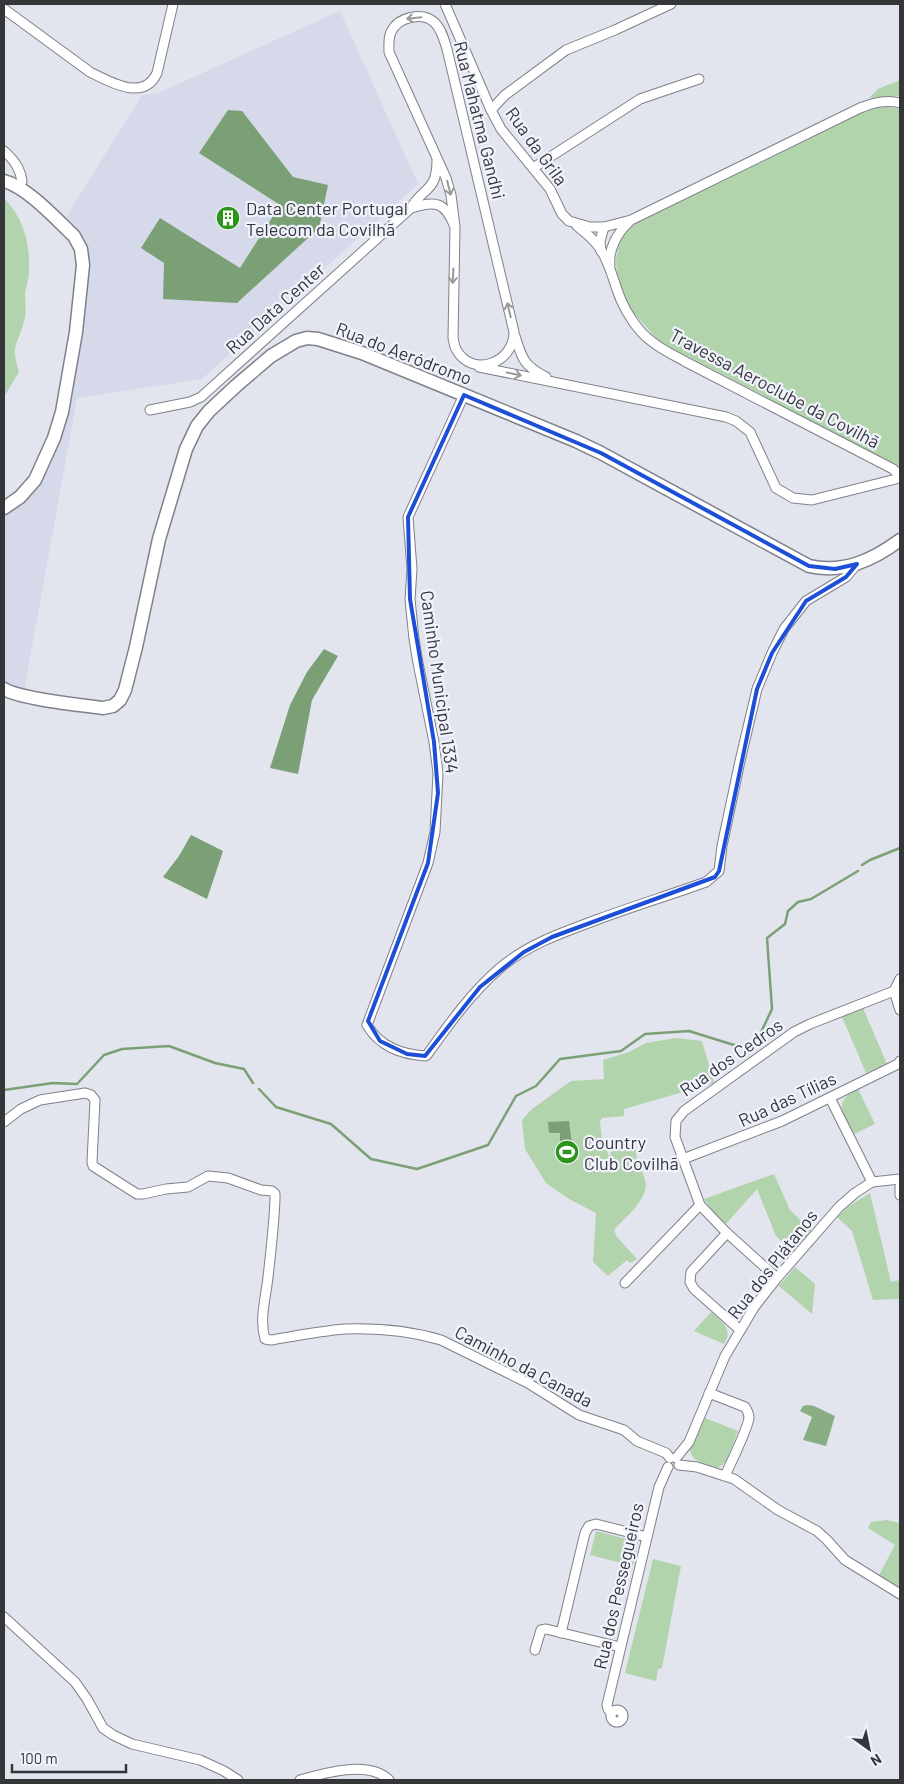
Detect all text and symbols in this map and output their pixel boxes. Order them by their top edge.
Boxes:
one-way arrow [406,13,422,23]
street label: Rua Mahatma Gandhi [450,39,510,201]
street label: Rua da Grila [501,102,573,190]
one-way arrow [445,180,454,196]
place label: Data Center Portugal Telecom da Covilhã [246,197,408,240]
building icon: Data Center Portugal Telecom da Covilhã [215,205,241,231]
street label: Rua Data Center [221,258,329,358]
one-way arrow [449,268,458,284]
one-way arrow [504,303,513,319]
street label: Rua do Aeródromo [333,317,475,389]
street label: Travessa Aeroclube da Covilhã [666,323,884,453]
one-way arrow [505,370,521,380]
street label: Caminho Municipal 1334 [416,589,464,775]
street label: Rua dos Cedros [675,1013,787,1101]
street label: Rua das Tílias [735,1067,839,1131]
place label: Country Club Covilhã [584,1131,679,1174]
sports icon: Country Club Covilhã [554,1139,580,1165]
street label: Rua dos Plátanos [722,1205,822,1323]
street label: Caminho da Canada [451,1320,597,1412]
street label: Rua dos Pessegueiros [588,1501,648,1671]
north arrow [844,1724,894,1774]
scale bar [12,1742,126,1774]
text: 100 m [20,1749,58,1767]
text: N [868,1751,885,1770]

